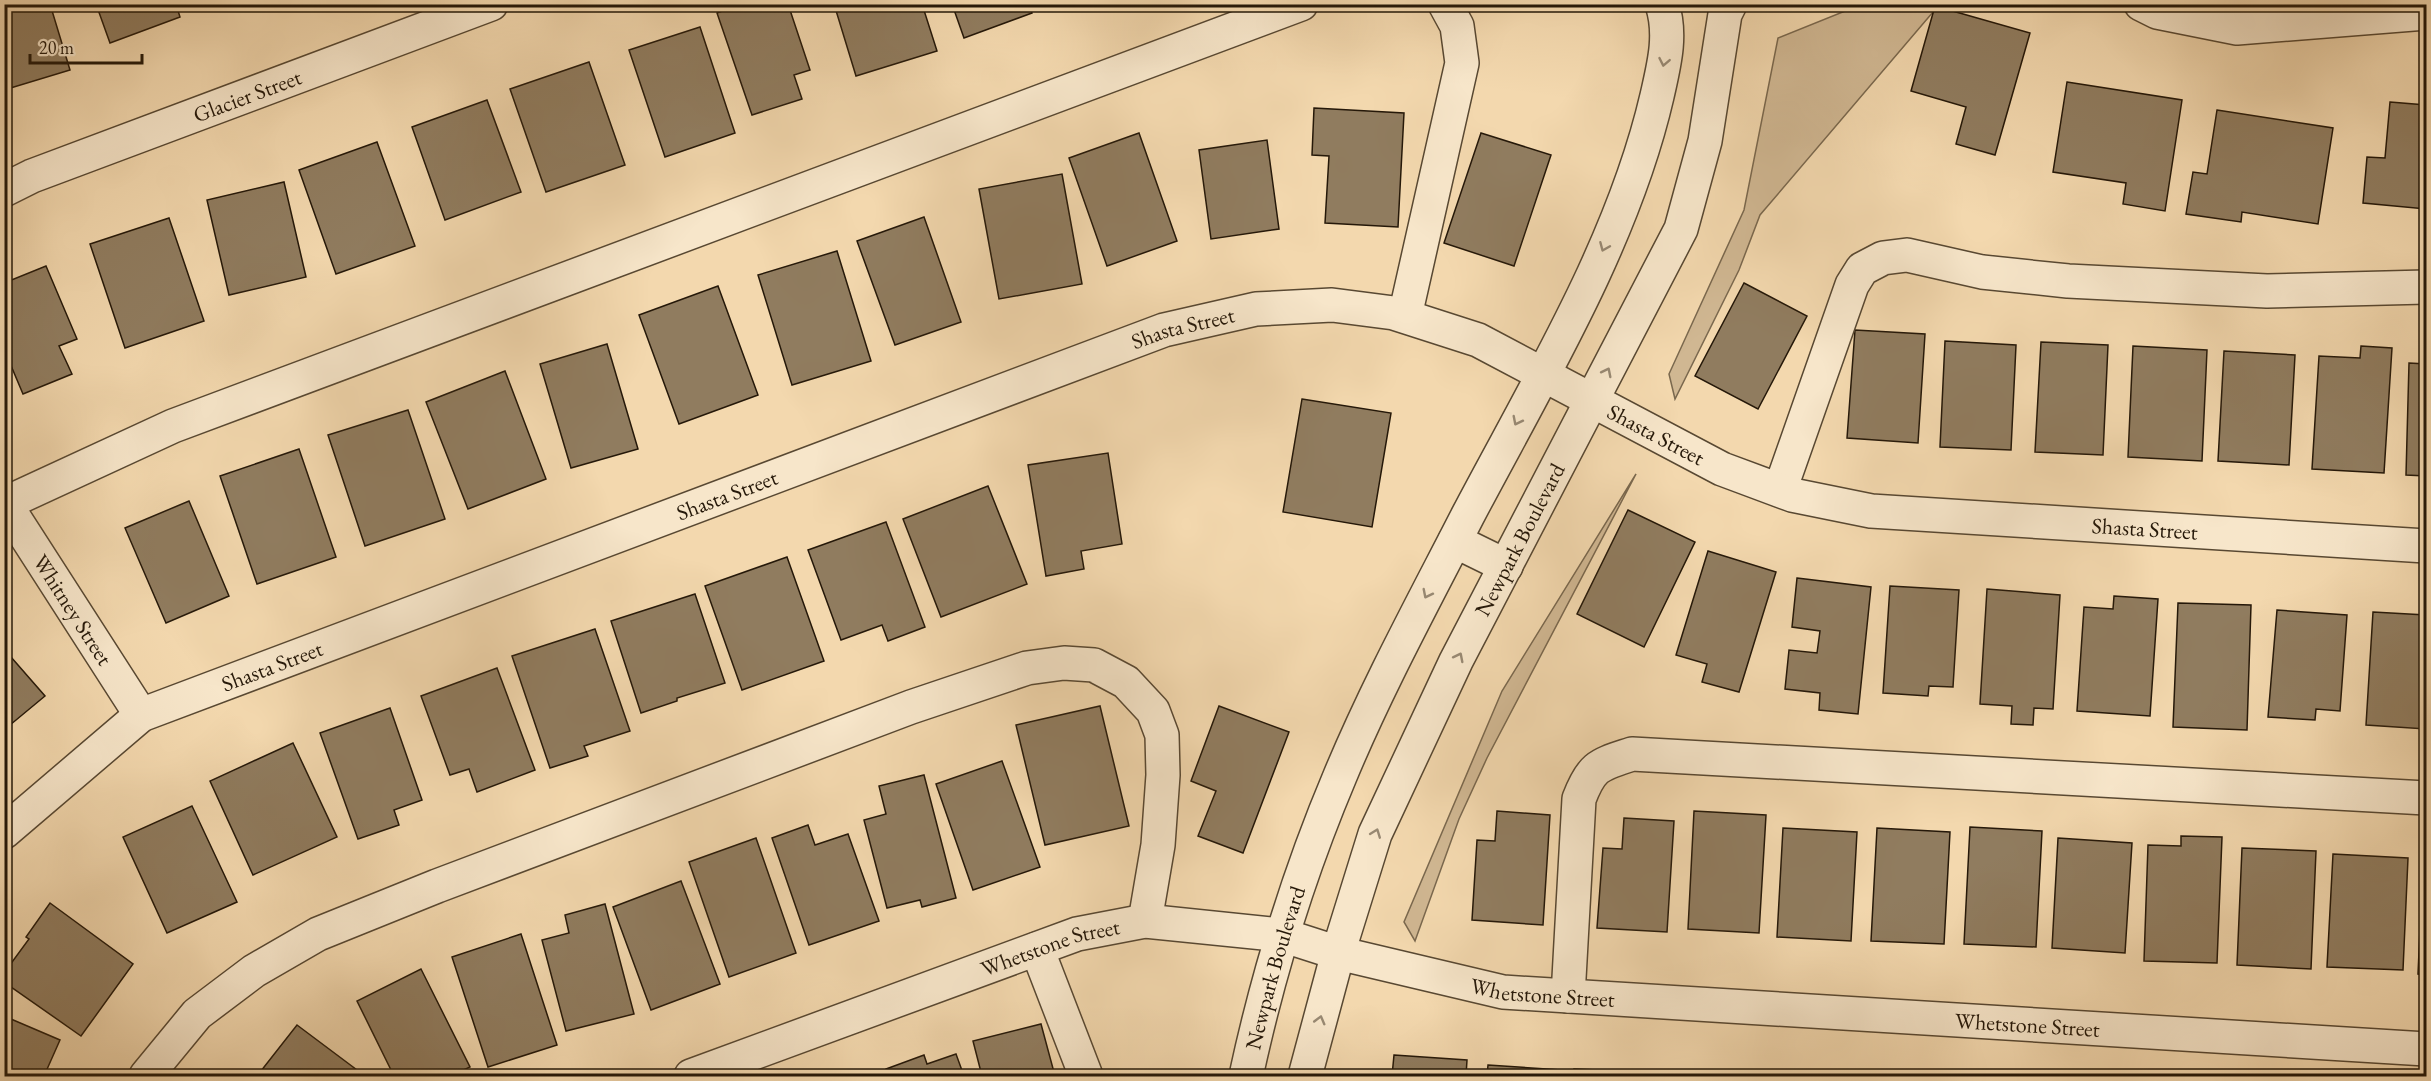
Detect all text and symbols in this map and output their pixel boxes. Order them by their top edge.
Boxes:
scale bar [30,27,142,65]
text: 20 m [39,36,74,59]
one-way arrow [1658,57,1671,67]
street label: Glacier Street [189,62,305,129]
one-way arrow [1599,240,1611,251]
street label: Shasta Street [1127,300,1237,356]
one-way arrow [1600,368,1611,378]
street label: Shasta Street [1602,397,1710,472]
one-way arrow [1513,415,1524,425]
street label: Newpark Boulevard [1468,457,1572,621]
street label: Shasta Street [672,463,782,527]
street label: Shasta Street [2091,511,2199,547]
street label: Whitney Street [26,549,119,671]
one-way arrow [1423,588,1434,598]
street label: Shasta Street [217,634,327,698]
one-way arrow [1452,652,1463,663]
one-way arrow [1369,829,1381,840]
street label: Newpark Boulevard [1238,881,1313,1053]
street label: Whetstone Street [977,912,1122,983]
street label: Whetstone Street [1467,971,1616,1014]
street label: Whetstone Street [1954,1006,2101,1044]
one-way arrow [1313,1015,1325,1026]

